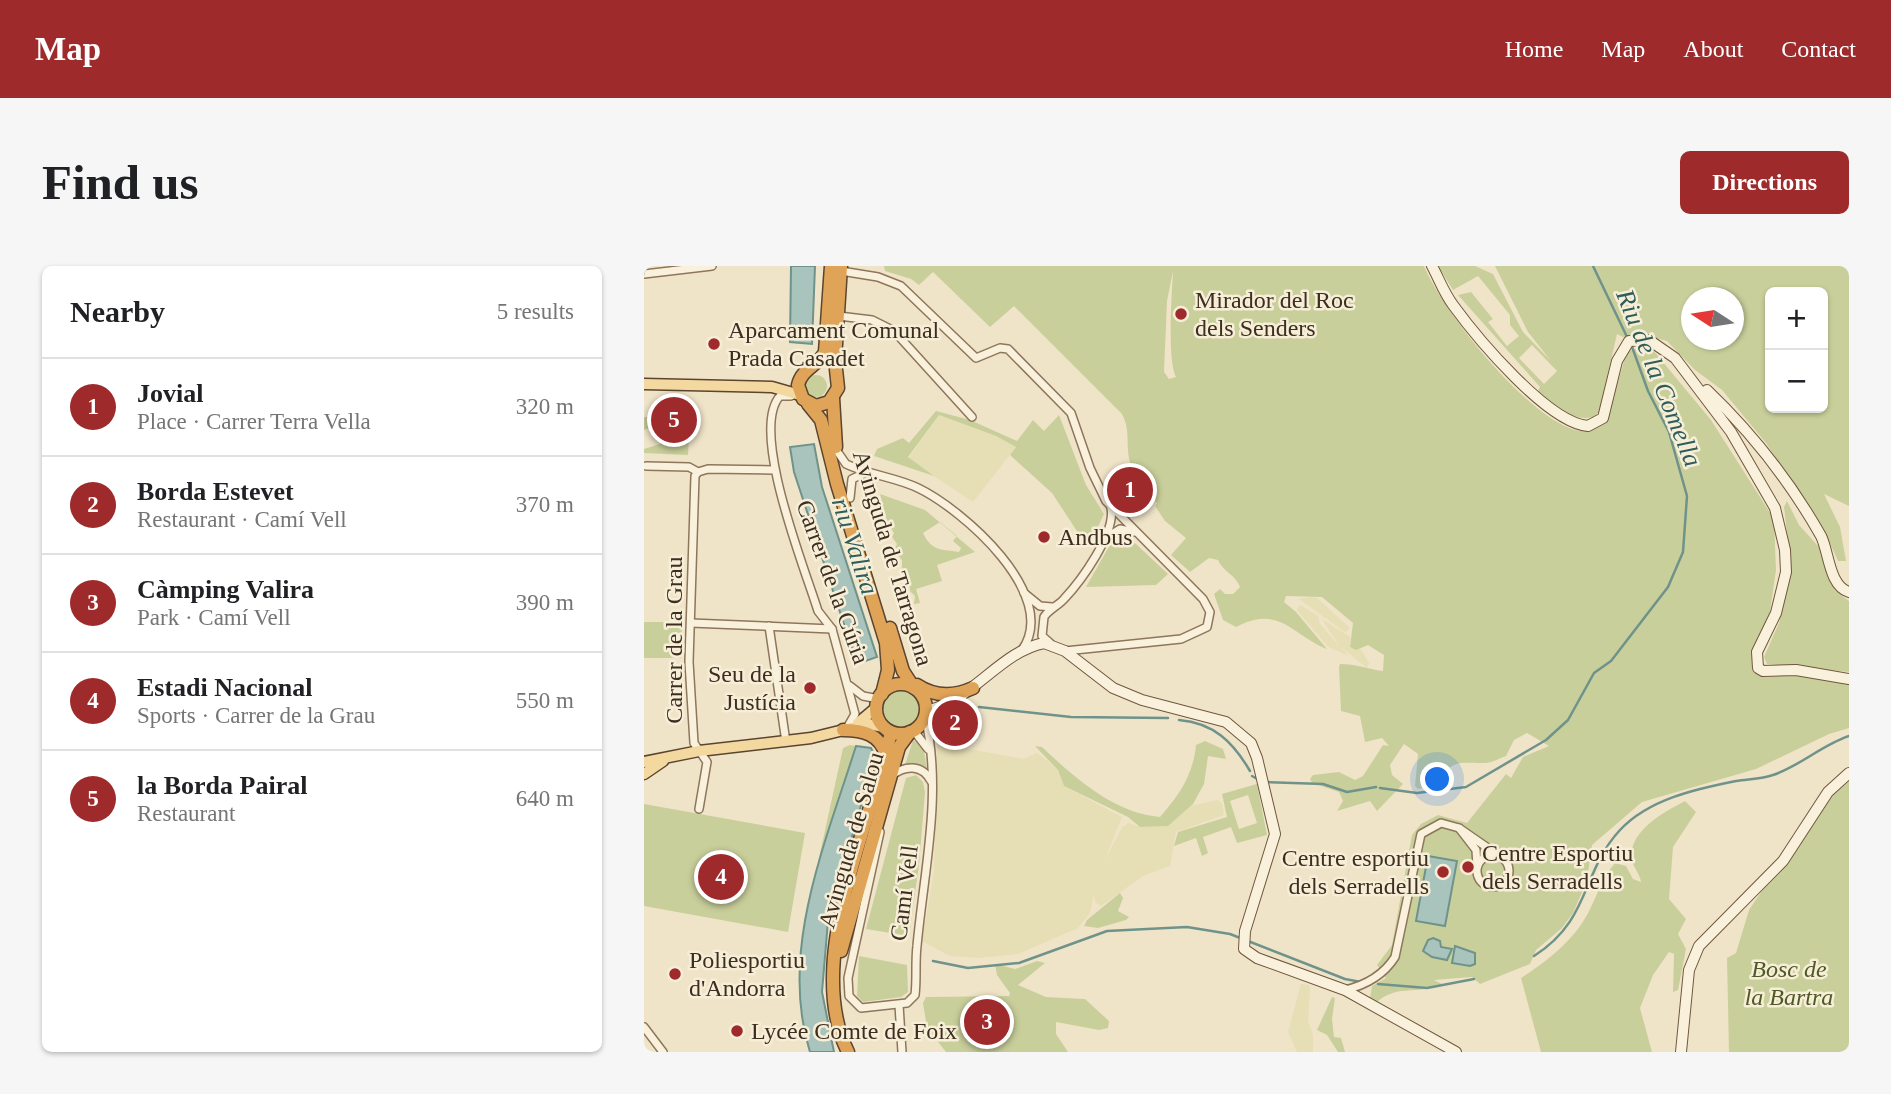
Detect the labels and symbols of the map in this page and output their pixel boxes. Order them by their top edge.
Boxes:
water label: Riu de la Comella [1610,284,1708,471]
place label: Mirador del Roc dels Senders [1195,287,1354,341]
north arrow [1681,287,1744,350]
marker: Mirador del Roc dels Senders [1173,306,1189,322]
place label: Aparcament Comunal Prada Casadet [728,317,940,371]
marker: Aparcament Comunal Prada Casadet [706,336,722,352]
pin: 5 [651,394,697,446]
street label: Avinguda de Tarragona [848,447,938,669]
pin: 1 [1107,464,1153,516]
water label: riu Valira [826,494,884,598]
street label: Carrer de la Cúria [791,496,875,668]
place label: Andbus [1058,524,1133,550]
marker: Andbus [1036,529,1052,545]
street label: Carrer de la Grau [661,556,687,724]
place label: Seu de la Justícia [708,661,796,715]
marker: Seu de la Justícia [802,680,818,696]
pin: 2 [932,697,978,749]
street label: Avinguda de Salou [813,749,889,931]
your location [1420,762,1454,796]
place label: Centre Esportiu dels Serradells [1482,840,1633,894]
street label: Camí Vell [885,843,923,942]
place label: Centre esportiu dels Serradells [1282,845,1429,899]
pin: 4 [698,851,744,903]
marker: Centre Esportiu dels Serradells [1460,859,1476,875]
marker: Centre esportiu dels Serradells [1435,864,1451,880]
place label: Poliesportiu d'Andorra [689,947,805,1001]
park label: Bosc de la Bartra [1745,956,1833,1010]
marker: Poliesportiu d'Andorra [667,966,683,982]
pin: 3 [964,996,1010,1048]
place label: Lycée Comte de Foix [751,1018,957,1044]
marker: Lycée Comte de Foix [729,1023,745,1039]

